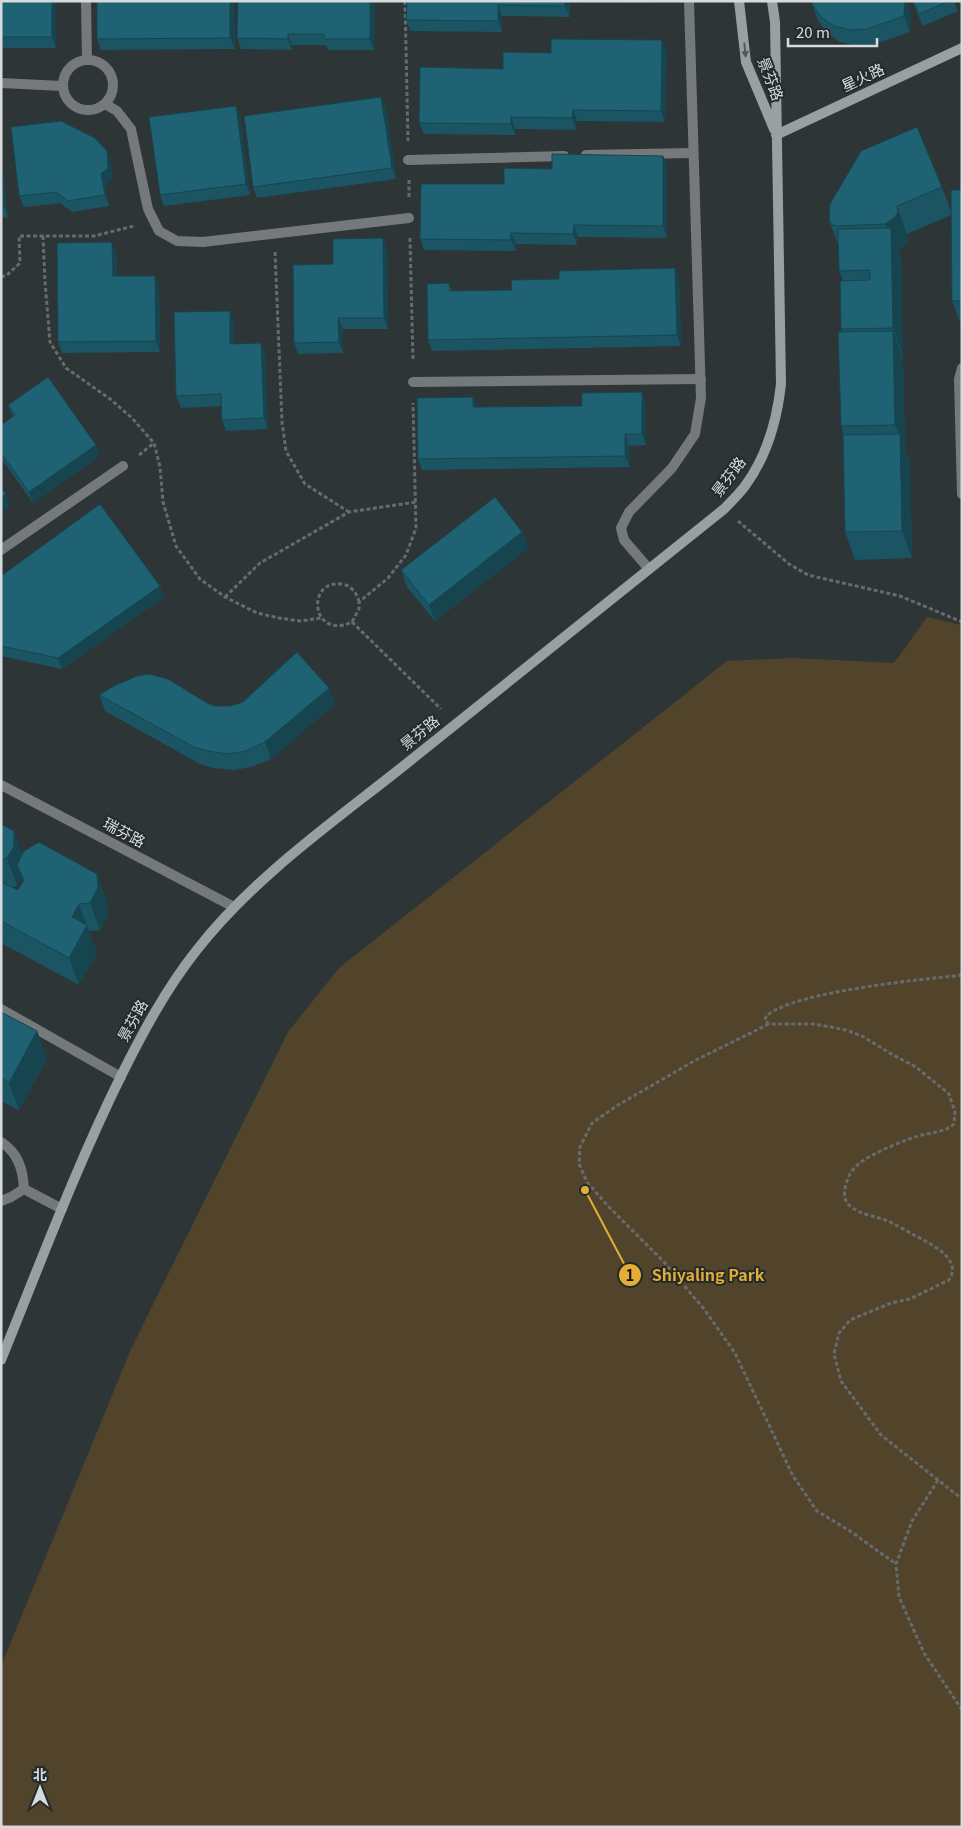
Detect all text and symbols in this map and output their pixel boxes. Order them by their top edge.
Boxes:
scale bar [788,15,877,47]
text: 20 m [796,21,830,42]
one-way arrow [741,42,749,58]
street label: 景芬路 [754,54,789,103]
street label: 星火路 [838,58,887,96]
street label: 景芬路 [706,452,750,500]
street label: 景芬路 [395,710,443,754]
street label: 瑞芬路 [100,812,150,852]
street label: 景芬路 [112,995,152,1045]
callout: Shiyaling Park [617,1260,775,1291]
text: Shiyaling Park [652,1262,765,1286]
text: 1 [626,1264,634,1285]
north arrow [15,1763,65,1813]
text: 北 [33,1764,47,1784]

